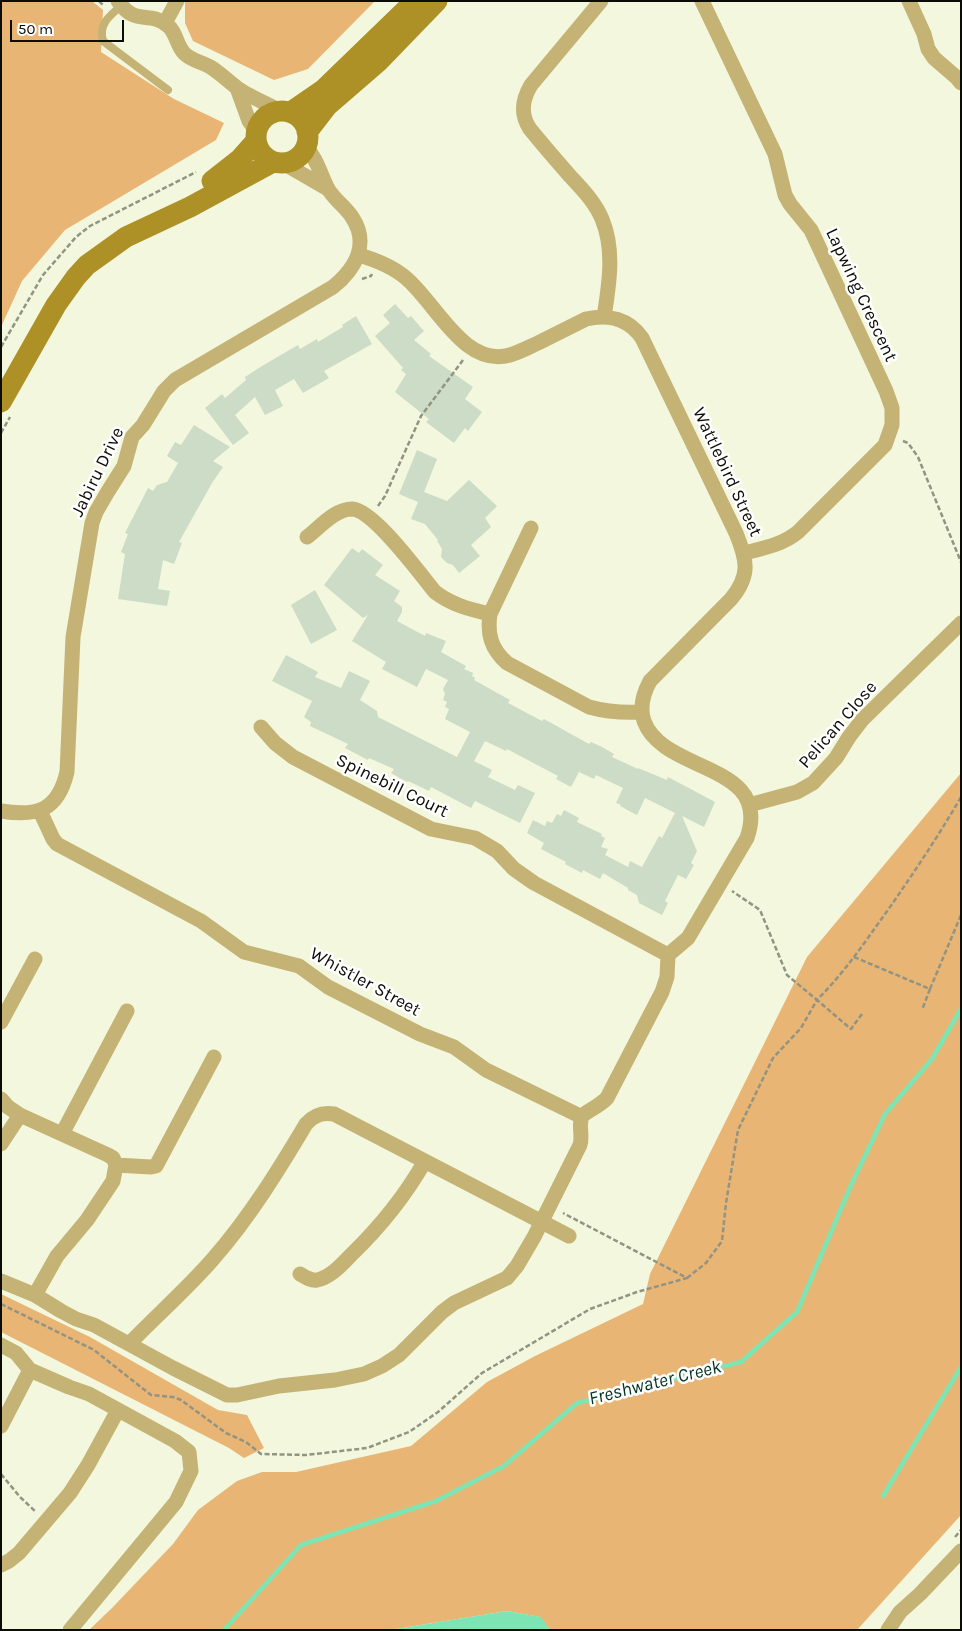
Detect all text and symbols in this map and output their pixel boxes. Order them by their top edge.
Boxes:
scale bar [12,10,126,42]
text: 50 m [18,20,53,38]
street label: Lapwing Crescent [821,225,901,365]
street label: Wattlebird Street [688,404,766,540]
street label: Jabiru Drive [67,424,129,520]
street label: Pelican Close [794,677,882,773]
street label: Spinebill Court [332,749,452,823]
street label: Whistler Street [306,943,424,1021]
water label: Freshwater Creek [586,1356,724,1410]

